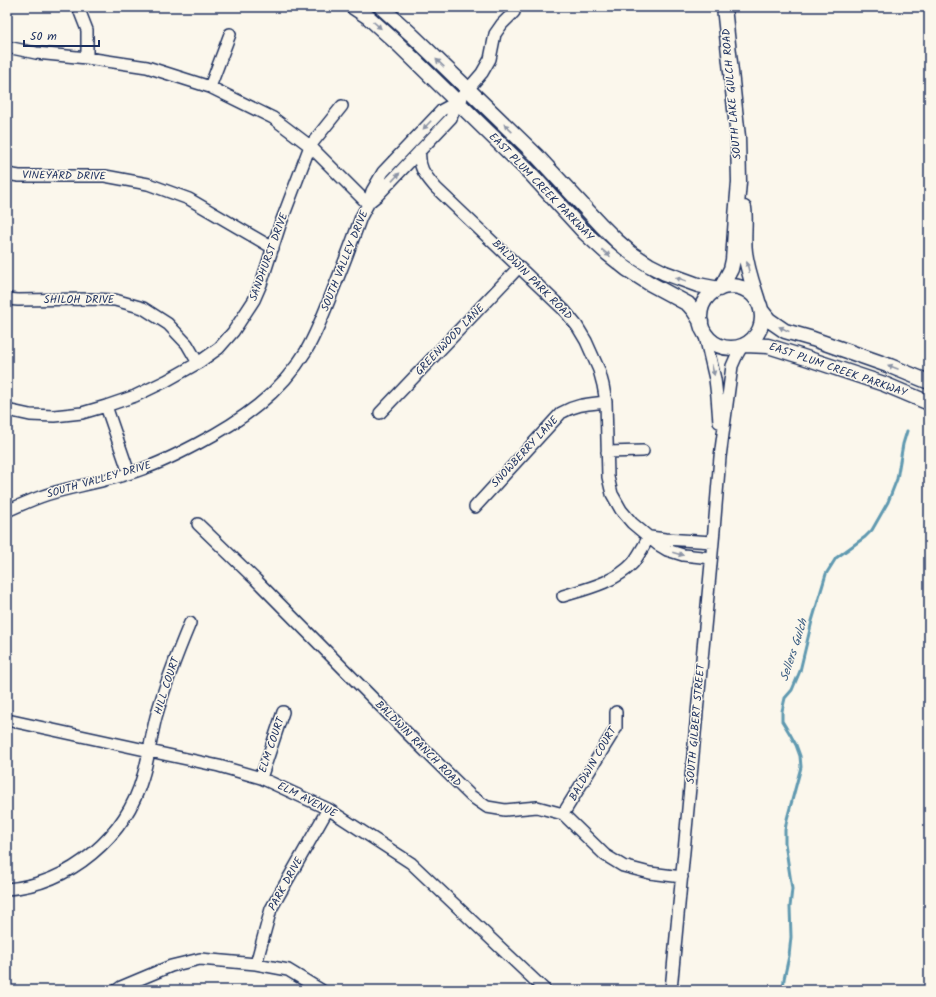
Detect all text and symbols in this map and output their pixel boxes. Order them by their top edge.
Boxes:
one-way arrow [372,20,381,29]
scale bar [24,22,99,48]
text: 50 m [30,27,57,46]
street label: SOUTH LAKE GULCH ROAD [717,28,747,160]
one-way arrow [435,58,445,67]
one-way arrow [422,120,432,130]
one-way arrow [503,123,513,133]
street label: EAST PLUM CREEK PARKWAY [484,129,598,246]
street label: VINEYARD DRIVE [22,166,106,186]
one-way arrow [391,172,400,182]
street label: SOUTH VALLEY DRIVE [316,207,374,314]
street label: SANDHURST DRIVE [245,210,294,304]
street label: BALDWIN PARK ROAD [488,236,576,324]
one-way arrow [601,248,612,257]
one-way arrow [745,261,751,273]
one-way arrow [675,276,687,282]
street label: SHILOH DRIVE [44,291,115,309]
street label: GREENWOOD LANE [411,300,489,380]
one-way arrow [778,326,789,332]
street label: EAST PLUM CREEK PARKWAY [767,338,910,402]
one-way arrow [710,364,716,376]
one-way arrow [887,364,898,370]
street label: SNOWBERRY LANE [487,412,563,492]
street label: SOUTH VALLEY DRIVE [45,456,154,504]
one-way arrow [672,551,684,557]
water label: Sellers Gulch [775,615,814,684]
street label: HILL COURT [149,654,185,717]
street label: SOUTH GILBERT STREET [682,662,710,785]
street label: BALDWIN RANCH ROAD [370,696,466,792]
street label: ELM COURT [254,714,290,775]
street label: BALDWIN COURT [564,723,622,804]
street label: ELM AVENUE [274,777,341,823]
street label: PARK DRIVE [264,853,308,914]

